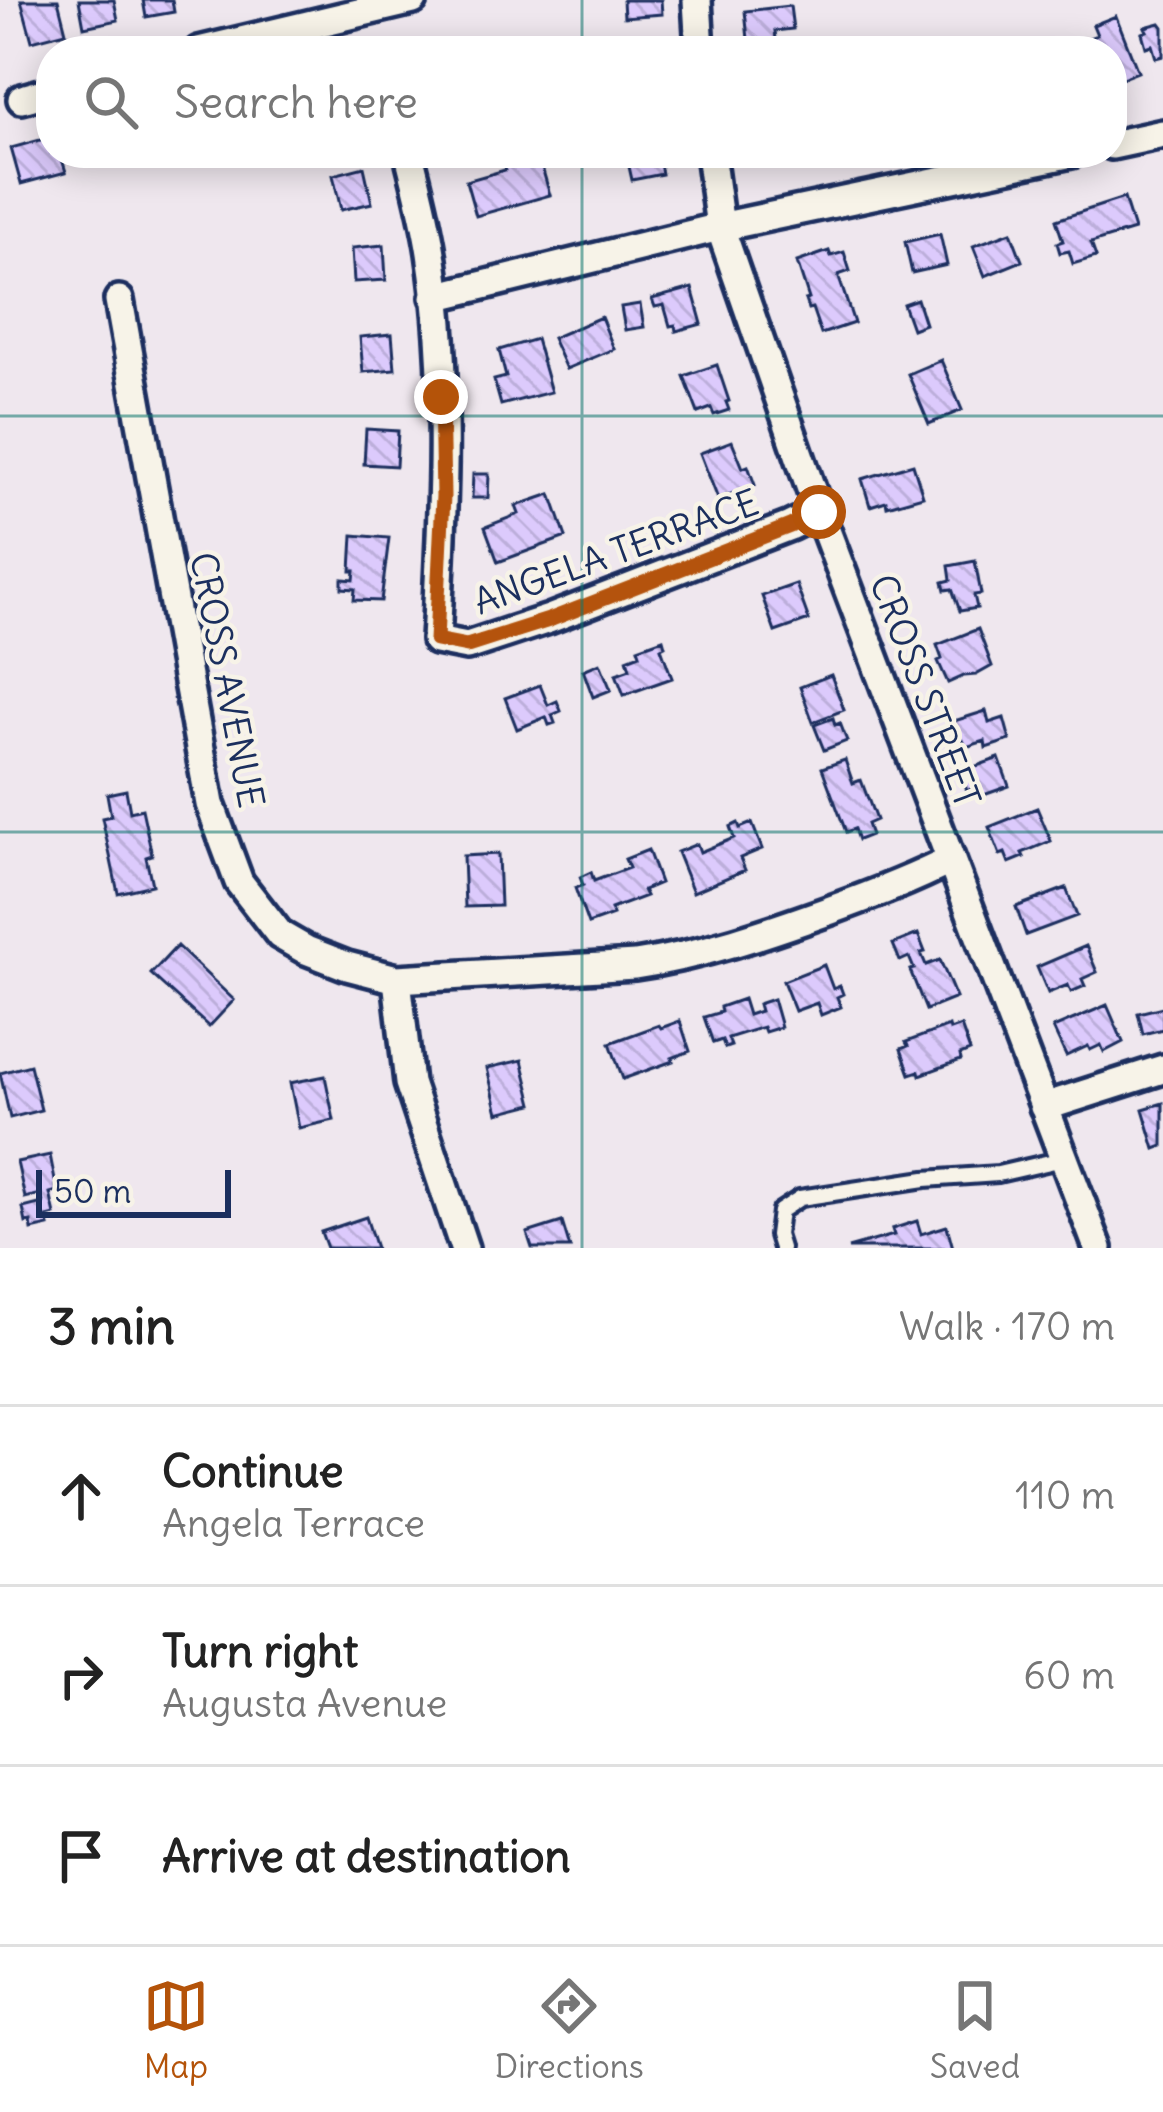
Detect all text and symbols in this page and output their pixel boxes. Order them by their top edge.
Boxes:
search box [36,36,1127,168]
icon: search [78,69,144,135]
text: Search here [174,74,418,130]
route end [414,370,468,424]
street label: ANGELA TERRACE [467,480,765,624]
route start [792,485,846,539]
street label: CROSS AVENUE [180,549,274,811]
street label: CROSS STREET [860,568,990,814]
scale bar [36,1164,231,1217]
text: 50 m [54,1170,131,1212]
text: 3 min [48,1294,175,1358]
text: Walk · 170 m [899,1302,1115,1351]
text: Continue [162,1443,344,1499]
icon: ahead [48,1463,114,1529]
text: 110 m [1015,1471,1115,1520]
text: Angela Terrace [162,1499,425,1548]
text: Turn right [162,1623,358,1679]
icon: right [48,1643,114,1709]
text: 60 m [1023,1651,1115,1700]
text: Augusta Avenue [162,1679,447,1728]
icon: arrive [48,1823,114,1889]
text: Arrive at destination [162,1828,571,1884]
tab: Map [143,1973,209,2087]
tab: Directions [495,1973,644,2087]
tab: Saved [930,1973,1020,2087]

